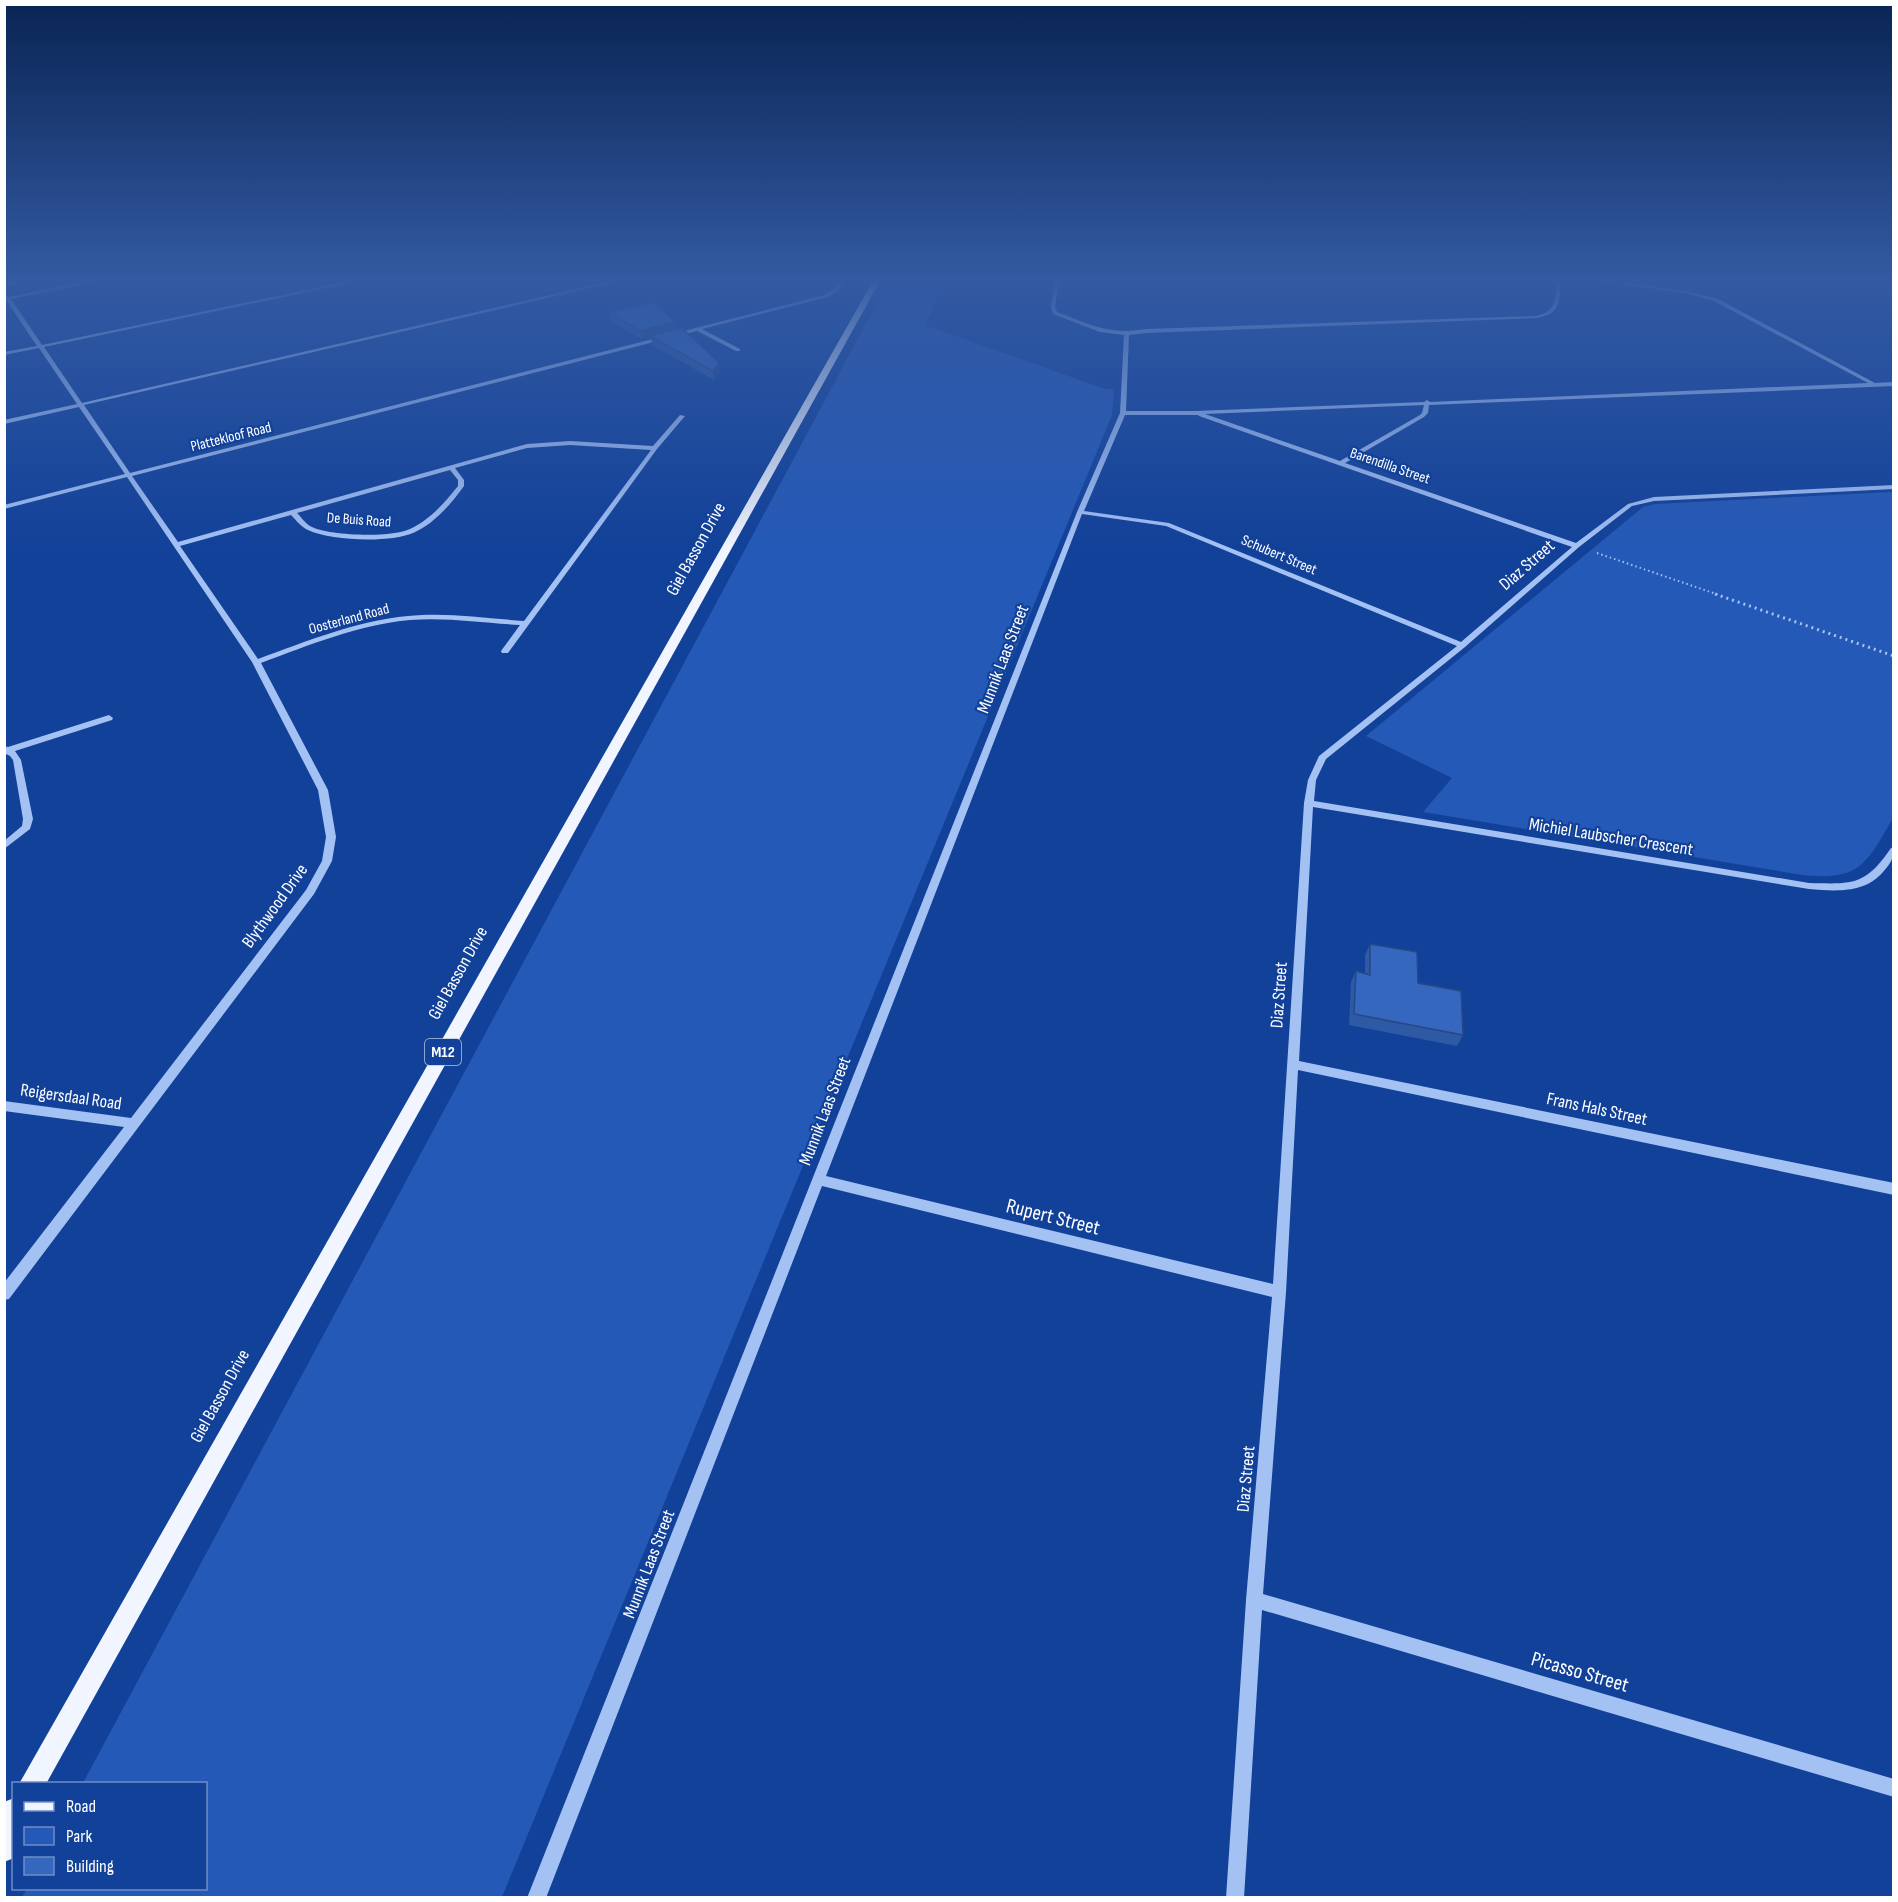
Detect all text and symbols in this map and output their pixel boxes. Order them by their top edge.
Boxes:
street label: Plattekloof Road [189,418,273,456]
street label: Barendilla Street [1347,443,1433,489]
street label: Giel Basson Drive [662,499,730,599]
street label: De Buis Road [326,508,392,532]
street label: Schubert Street [1238,531,1320,580]
street label: Diaz Street [1495,535,1559,595]
street label: Oosterland Road [307,599,391,639]
street label: Munnik Laas Street [973,601,1034,716]
street label: Michiel Laubscher Crescent [1527,814,1695,860]
street label: Blythwood Drive [238,860,312,952]
street label: Giel Basson Drive [424,923,492,1023]
street label: Diaz Street [1266,961,1292,1029]
road number: M12 [425,1039,461,1065]
street label: Munnik Laas Street [795,1053,856,1168]
street label: Reigersdaal Road [19,1080,123,1114]
street label: Frans Hals Street [1545,1088,1650,1130]
street label: Rupert Street [1003,1193,1103,1241]
street label: Giel Basson Drive [186,1346,254,1446]
street label: Diaz Street [1233,1444,1259,1513]
street label: Munnik Laas Street [619,1506,680,1621]
street label: Picasso Street [1528,1646,1632,1698]
legend [12,1782,207,1890]
text: Road [66,1796,96,1817]
text: Park [66,1826,92,1847]
text: Building [66,1856,114,1877]

